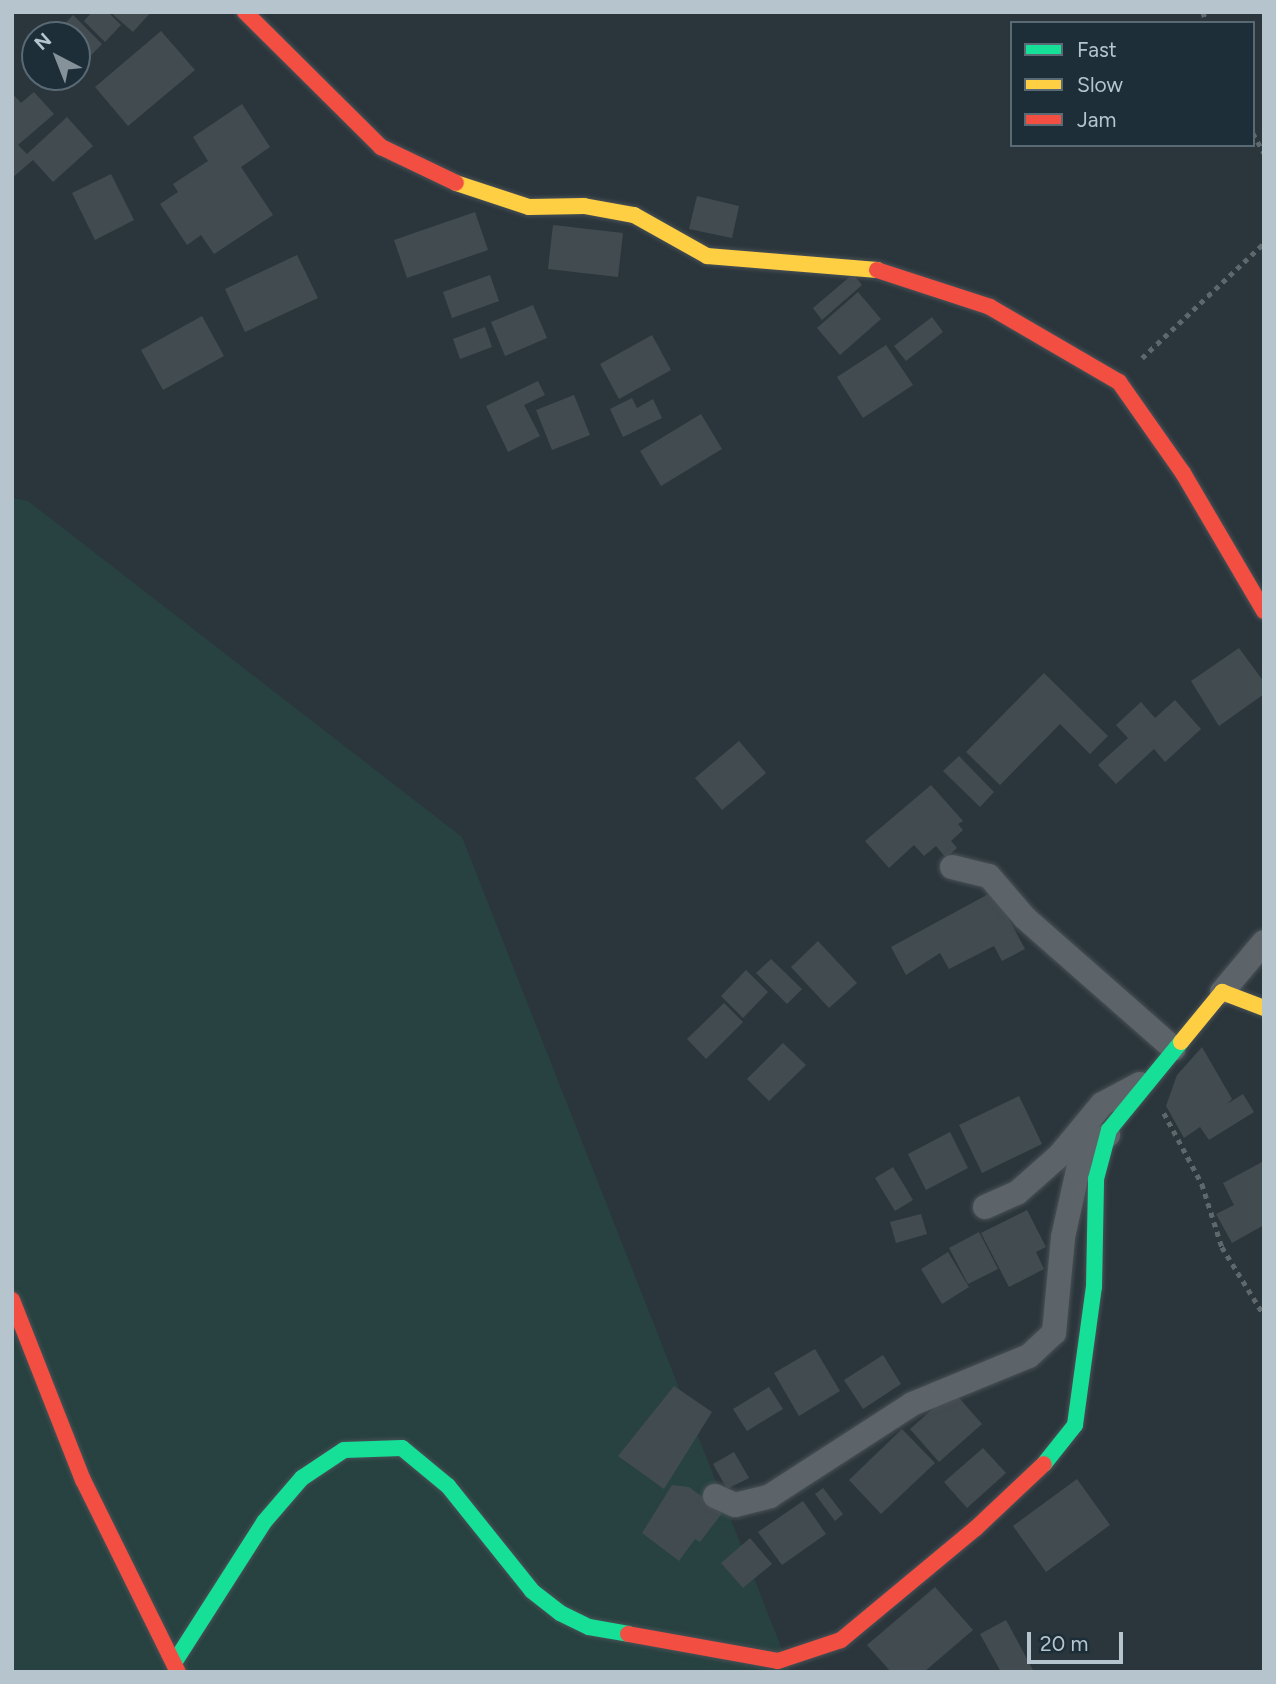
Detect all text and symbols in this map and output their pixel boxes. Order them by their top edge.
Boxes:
north arrow [21,21,91,91]
legend [1010,21,1255,147]
text: N [30,28,56,55]
text: Fast [1077,37,1117,62]
text: Slow [1077,72,1123,97]
text: Jam [1077,107,1116,132]
scale bar [1031,1618,1127,1662]
text: 20 m [1040,1631,1088,1656]

